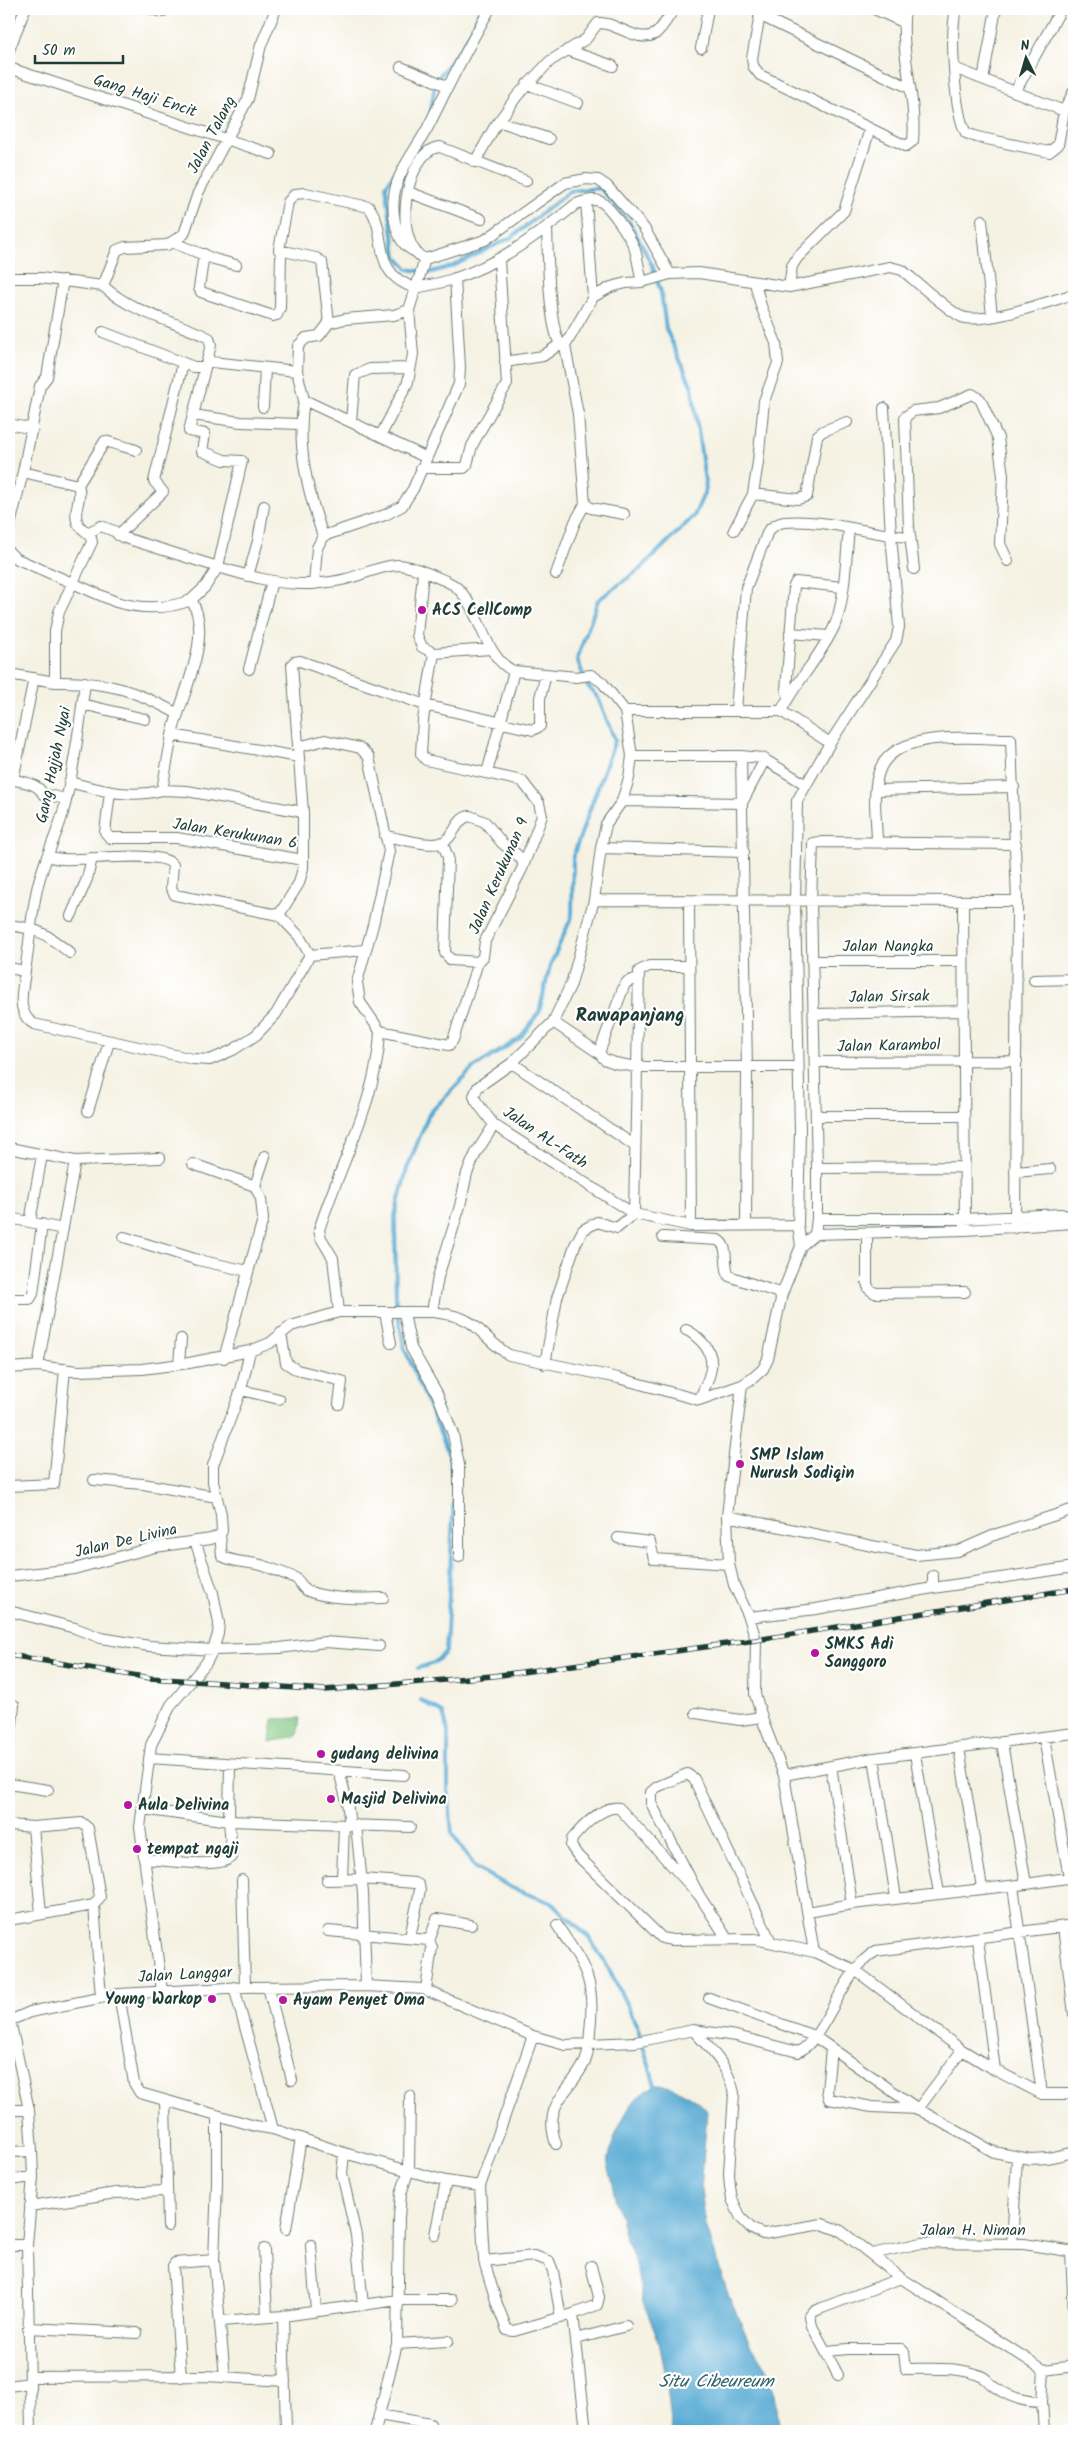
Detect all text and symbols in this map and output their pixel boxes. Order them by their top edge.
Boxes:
scale bar [35,32,122,64]
north arrow [1000,32,1050,82]
text: N [1020,35,1030,57]
text: 50 m [42,39,76,63]
street label: Gang Haji Encit [90,68,201,125]
street label: Jalan Talang [181,92,243,178]
place label: ACS CellComp [432,598,532,623]
marker: ACS CellComp [416,604,428,616]
street label: Gang Hajjah Nyai [29,703,79,825]
street label: Jalan Kerukunan 6 [171,812,299,856]
street label: Jalan Kerukunan 9 [462,814,536,938]
street label: Jalan Nangka [843,934,933,959]
street label: Jalan Sirsak [848,984,930,1010]
district label: Rawapanjang [575,1001,685,1031]
street label: Jalan Karambol [837,1033,941,1059]
street label: Jalan AL-Fath [497,1100,593,1176]
place label: SMP Islam Nurush Sodiqin [750,1443,854,1486]
marker: SMP Islam Nurush Sodiqin [734,1458,746,1470]
street label: Jalan De Livina [72,1517,180,1565]
place label: SMKS Adi Sanggoro [825,1632,894,1675]
marker: SMKS Adi Sanggoro [809,1647,821,1659]
place label: gudang delivina [330,1742,439,1767]
marker: gudang delivina [315,1748,327,1760]
place label: Masjid Delivina [341,1787,447,1812]
place label: Aula Delivina [138,1793,229,1818]
marker: Masjid Delivina [325,1793,337,1805]
marker: Aula Delivina [122,1799,134,1811]
place label: tempat ngaji [147,1837,239,1862]
marker: tempat ngaji [131,1843,143,1855]
street label: Jalan Langgar [137,1960,234,1990]
place label: Young Warkop [105,1987,202,2012]
place label: Ayam Penyet Oma [293,1988,425,2013]
marker: Young Warkop [206,1993,218,2005]
marker: Ayam Penyet Oma [277,1994,289,2006]
street label: Jalan H. Niman [920,2218,1026,2243]
water label: Situ Cibeureum [658,2368,775,2397]

